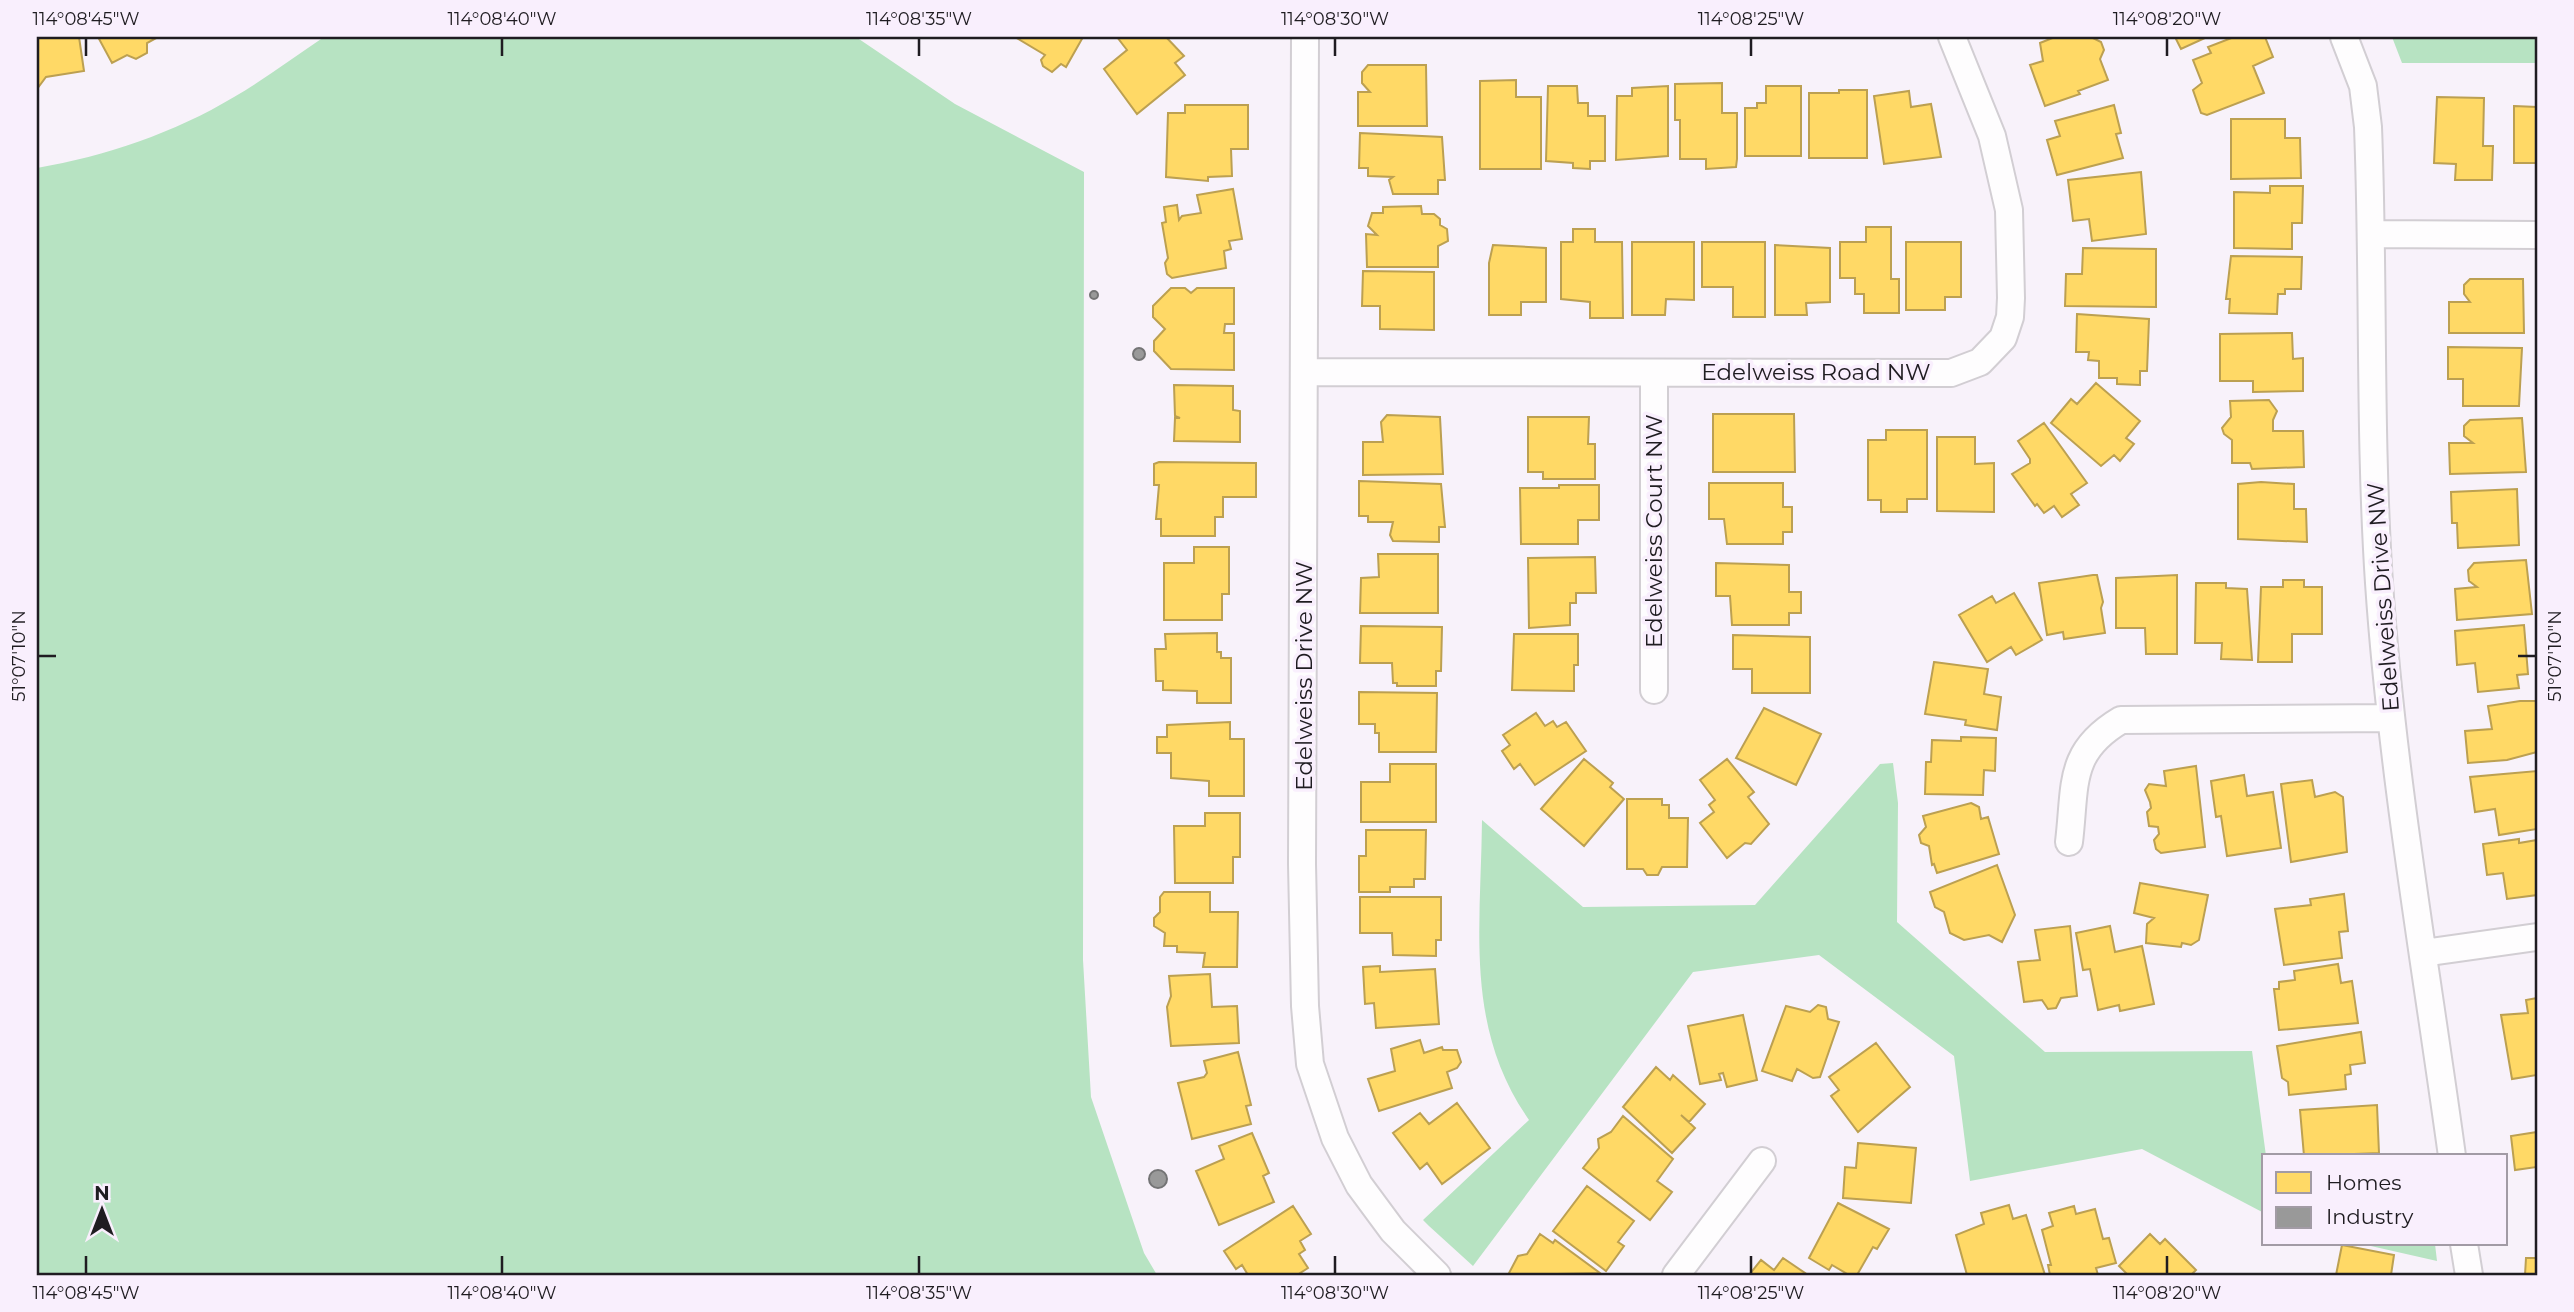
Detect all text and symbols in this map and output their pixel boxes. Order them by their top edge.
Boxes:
text: 114°08'45"W [32,8,140,30]
text: 114°08'40"W [448,8,556,30]
text: 114°08'35"W [866,8,972,30]
text: 114°08'30"W [1281,8,1389,30]
text: 114°08'25"W [1698,8,1804,30]
text: 114°08'20"W [2113,8,2221,30]
street label: Edelweiss Road NW [1701,358,1931,386]
street label: Edelweiss Court NW [1640,414,1668,648]
street label: Edelweiss Drive NW [2361,482,2405,712]
street label: Edelweiss Drive NW [1290,561,1318,791]
text: 51°07'10"N [8,610,30,702]
text: 51°07'10"N [2544,610,2566,702]
legend [2262,1154,2508,1246]
text: Homes [2326,1170,2401,1195]
north arrow [66,1176,136,1246]
text: N [94,1182,110,1205]
text: Industry [2326,1204,2414,1229]
text: 114°08'45"W [32,1282,140,1304]
text: 114°08'40"W [448,1282,556,1304]
text: 114°08'35"W [866,1282,972,1304]
text: 114°08'30"W [1281,1282,1389,1304]
text: 114°08'25"W [1698,1282,1804,1304]
text: 114°08'20"W [2113,1282,2221,1304]

